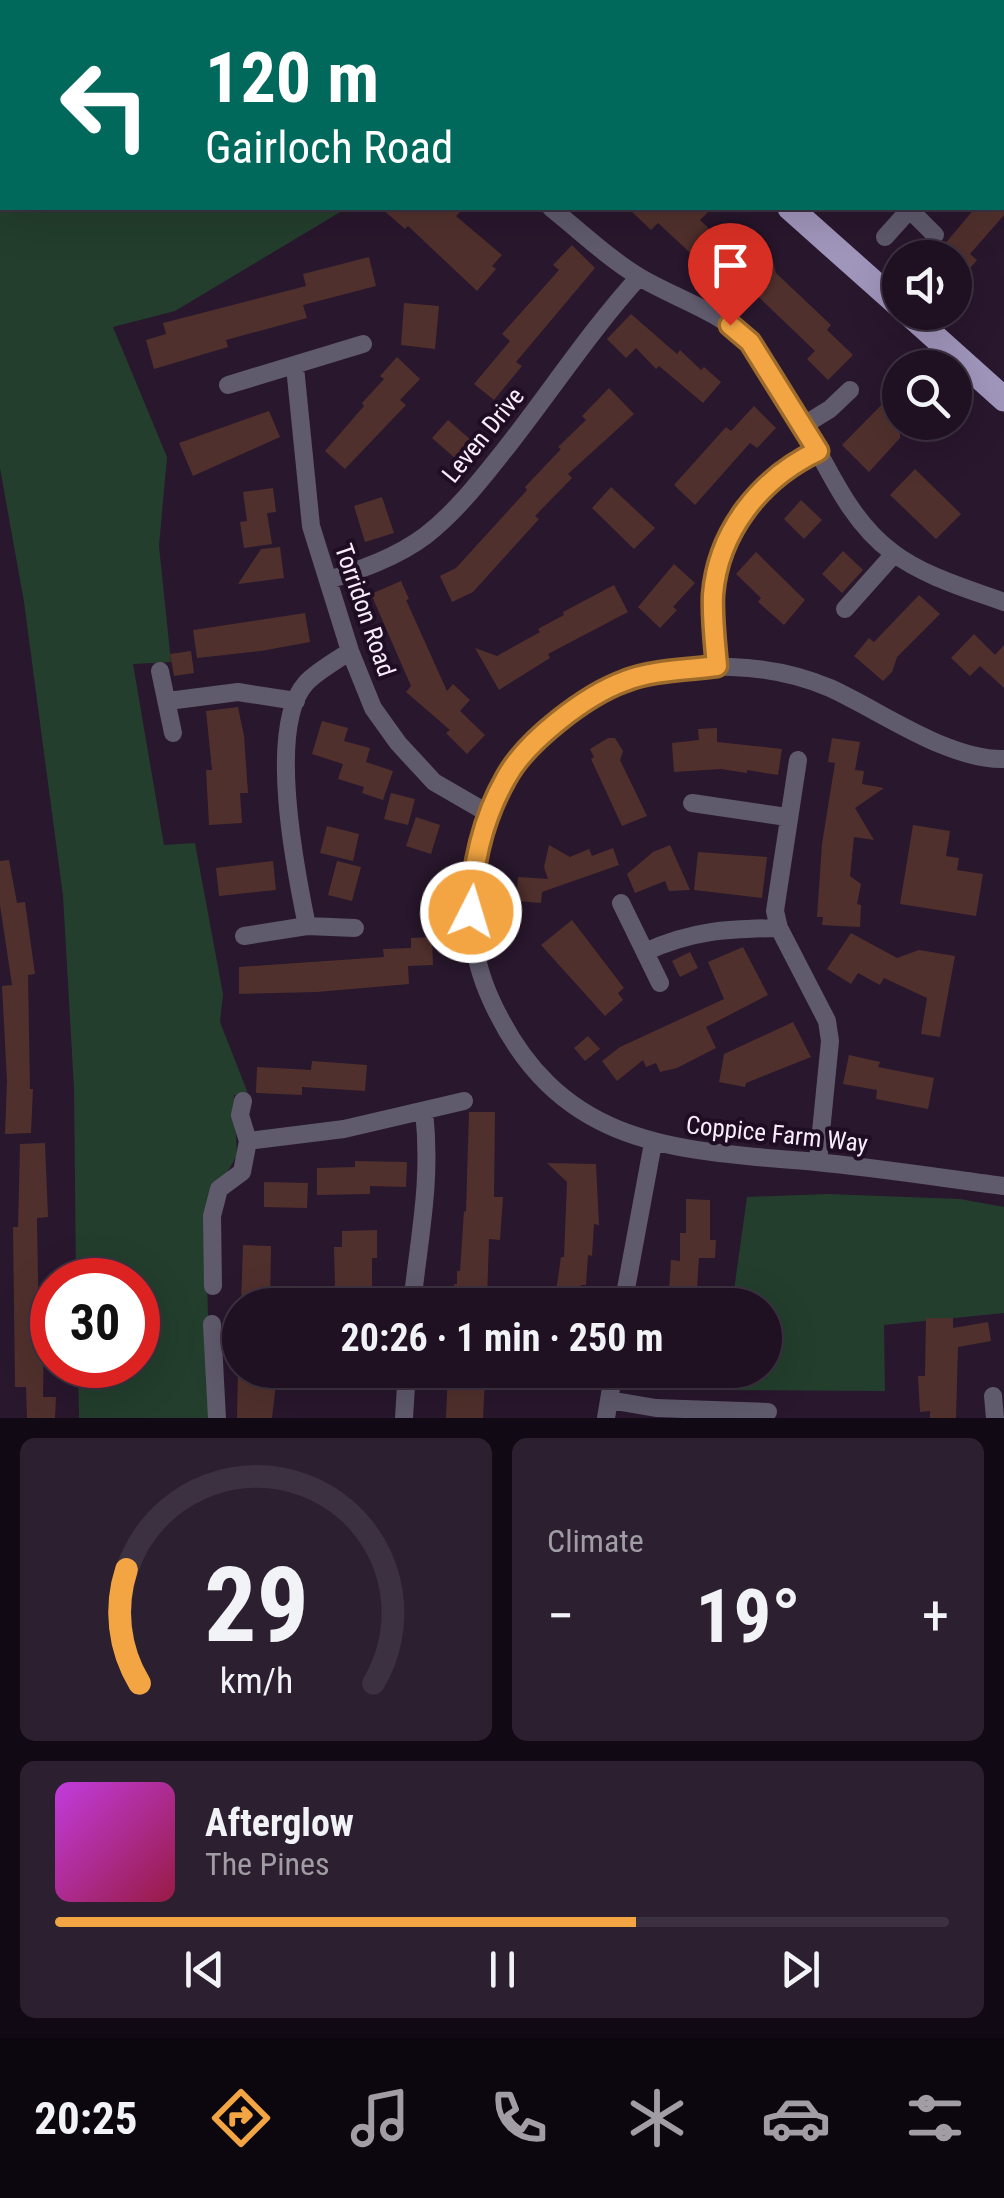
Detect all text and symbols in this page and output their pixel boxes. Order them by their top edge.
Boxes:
text: 120 m [205,37,379,119]
icon: left [40,40,170,170]
text: Gairloch Road [205,121,453,174]
pin [688,223,773,326]
icon: arrive [703,238,758,293]
map controls [882,240,972,440]
button: sound [882,240,972,330]
button: search [882,350,972,440]
street label: Leven Drive [436,382,530,488]
street label: Torridon Road [329,540,401,680]
position arrow [419,860,523,964]
street label: Coppice Farm Way [685,1110,869,1158]
speed limit sign: 30 [30,1258,160,1388]
text: 20:26 · 1 min · 250 m [341,1316,663,1360]
text: Climate [547,1522,644,1560]
text: 29 [203,1545,309,1666]
text: 19° [696,1572,801,1660]
text: − [547,1584,575,1648]
text: + [922,1584,949,1648]
text: km/h [219,1660,293,1702]
text: Afterglow [205,1801,354,1845]
text: The Pines [205,1845,330,1883]
icon: previous [177,1942,232,1997]
icon: pause [475,1942,530,1997]
icon: next [773,1942,828,1997]
icon: directions [206,2083,276,2153]
icon: music [345,2083,415,2153]
icon: phone [484,2083,554,2153]
icon: climate [622,2083,692,2153]
icon: car [761,2083,831,2153]
icon: filters [900,2083,970,2153]
text: 20:25 [34,2092,138,2145]

